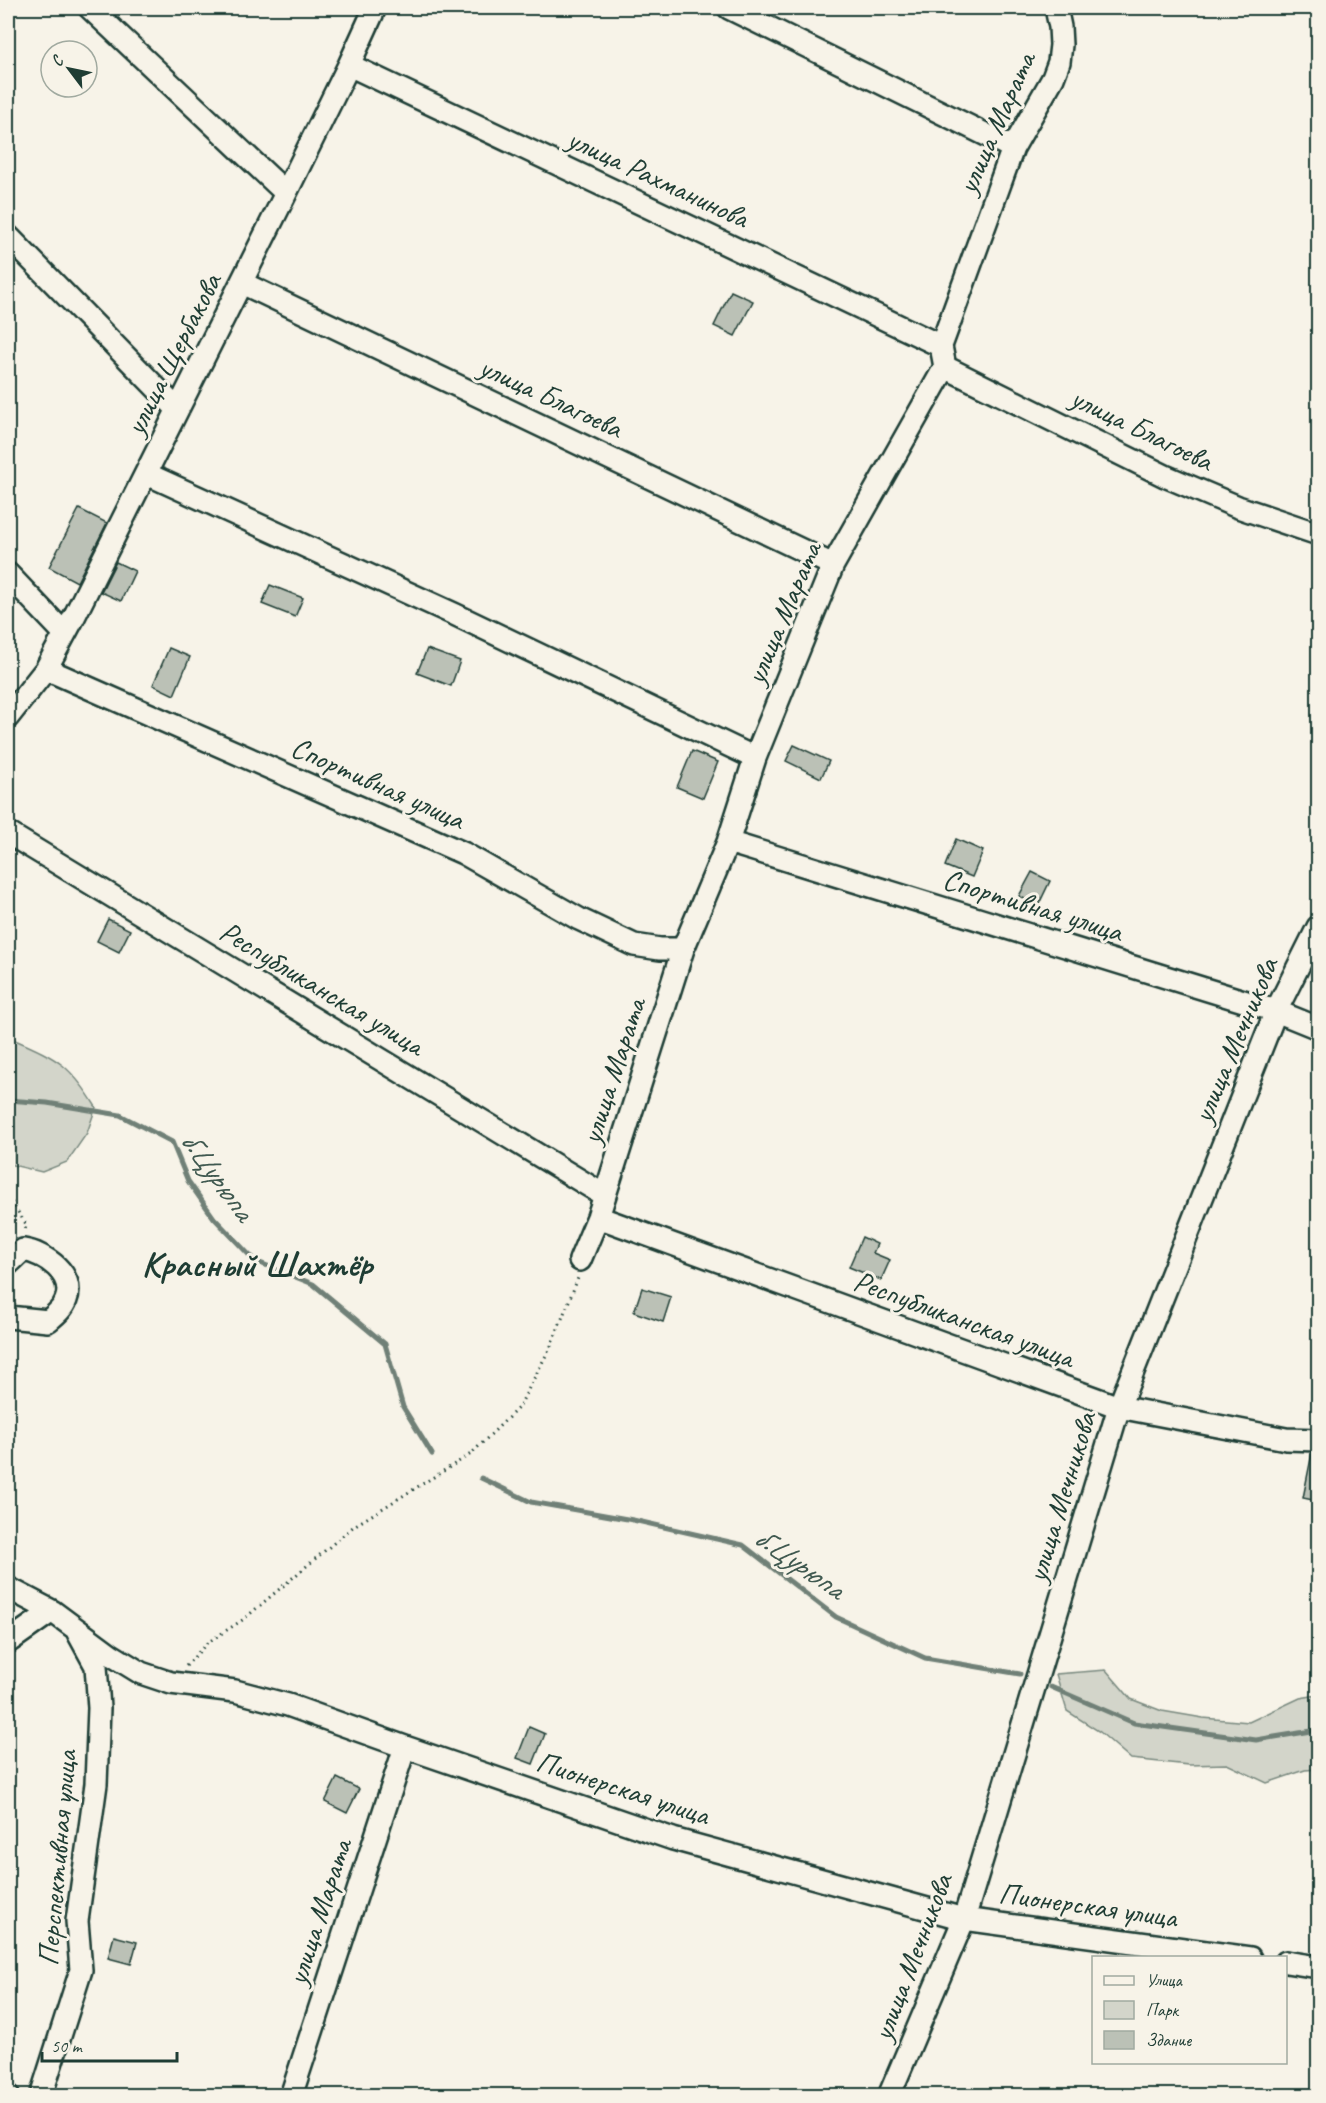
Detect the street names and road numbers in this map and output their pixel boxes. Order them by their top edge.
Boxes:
street label: улица Марата [947,44,1045,201]
street label: улица Рахманинова [560,119,756,237]
street label: улица Щербакова [115,265,231,443]
street label: улица Благоева [472,347,630,447]
street label: улица Благоева [1063,377,1221,481]
street label: улица Марата [735,534,831,692]
street label: Спортивная улица [285,728,472,839]
street label: Спортивная улица [939,860,1129,951]
street label: Республиканская улица [213,912,433,1065]
street label: улица Мечникова [1182,950,1287,1130]
street label: улица Марата [571,991,655,1150]
street label: Республиканская улица [849,1262,1082,1377]
street label: улица Мечникова [1017,1406,1105,1588]
street label: Пионерская улица [532,1742,716,1834]
street label: Перспективная улица [29,1747,86,1967]
street label: улица Марата [277,1832,361,1991]
street label: улица Мечникова [862,1867,962,2048]
street label: Пионерская улица [996,1874,1181,1937]

